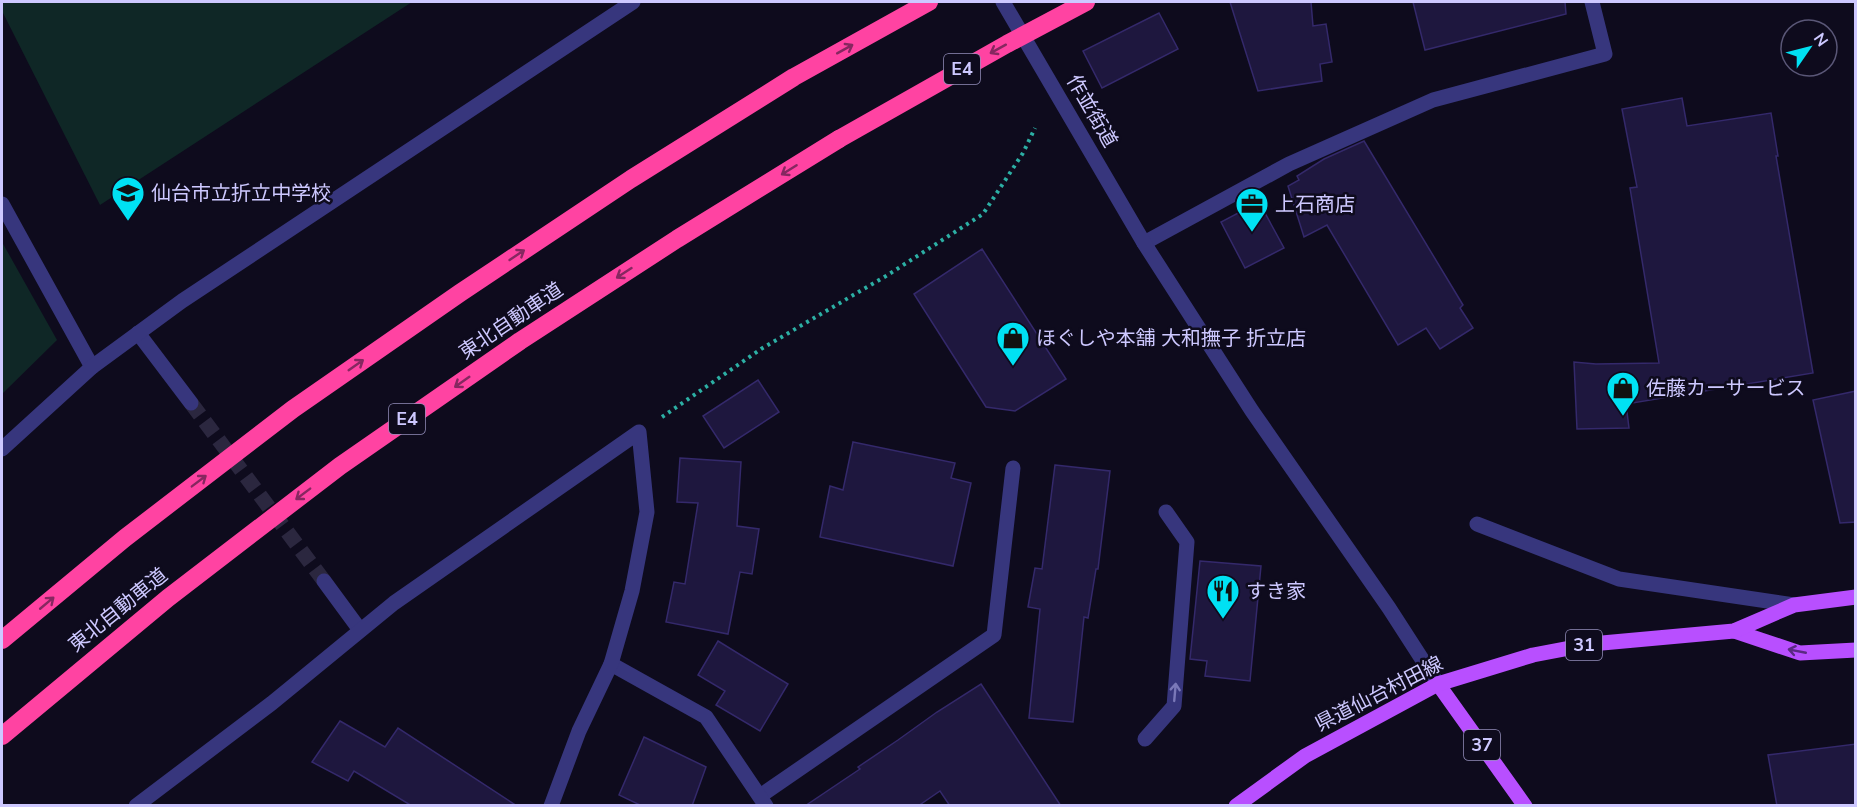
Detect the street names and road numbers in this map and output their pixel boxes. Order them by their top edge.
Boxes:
road number: E4 [944,54,980,84]
street label: 作並街道 [1060,70,1124,152]
street label: 東北自動車道 [454,276,568,366]
road number: E4 [389,404,425,434]
street label: 東北自動車道 [63,562,173,658]
road number: 31 [1566,630,1602,660]
street label: 県道仙台村田線 [1311,650,1447,738]
road number: 37 [1464,730,1500,760]

